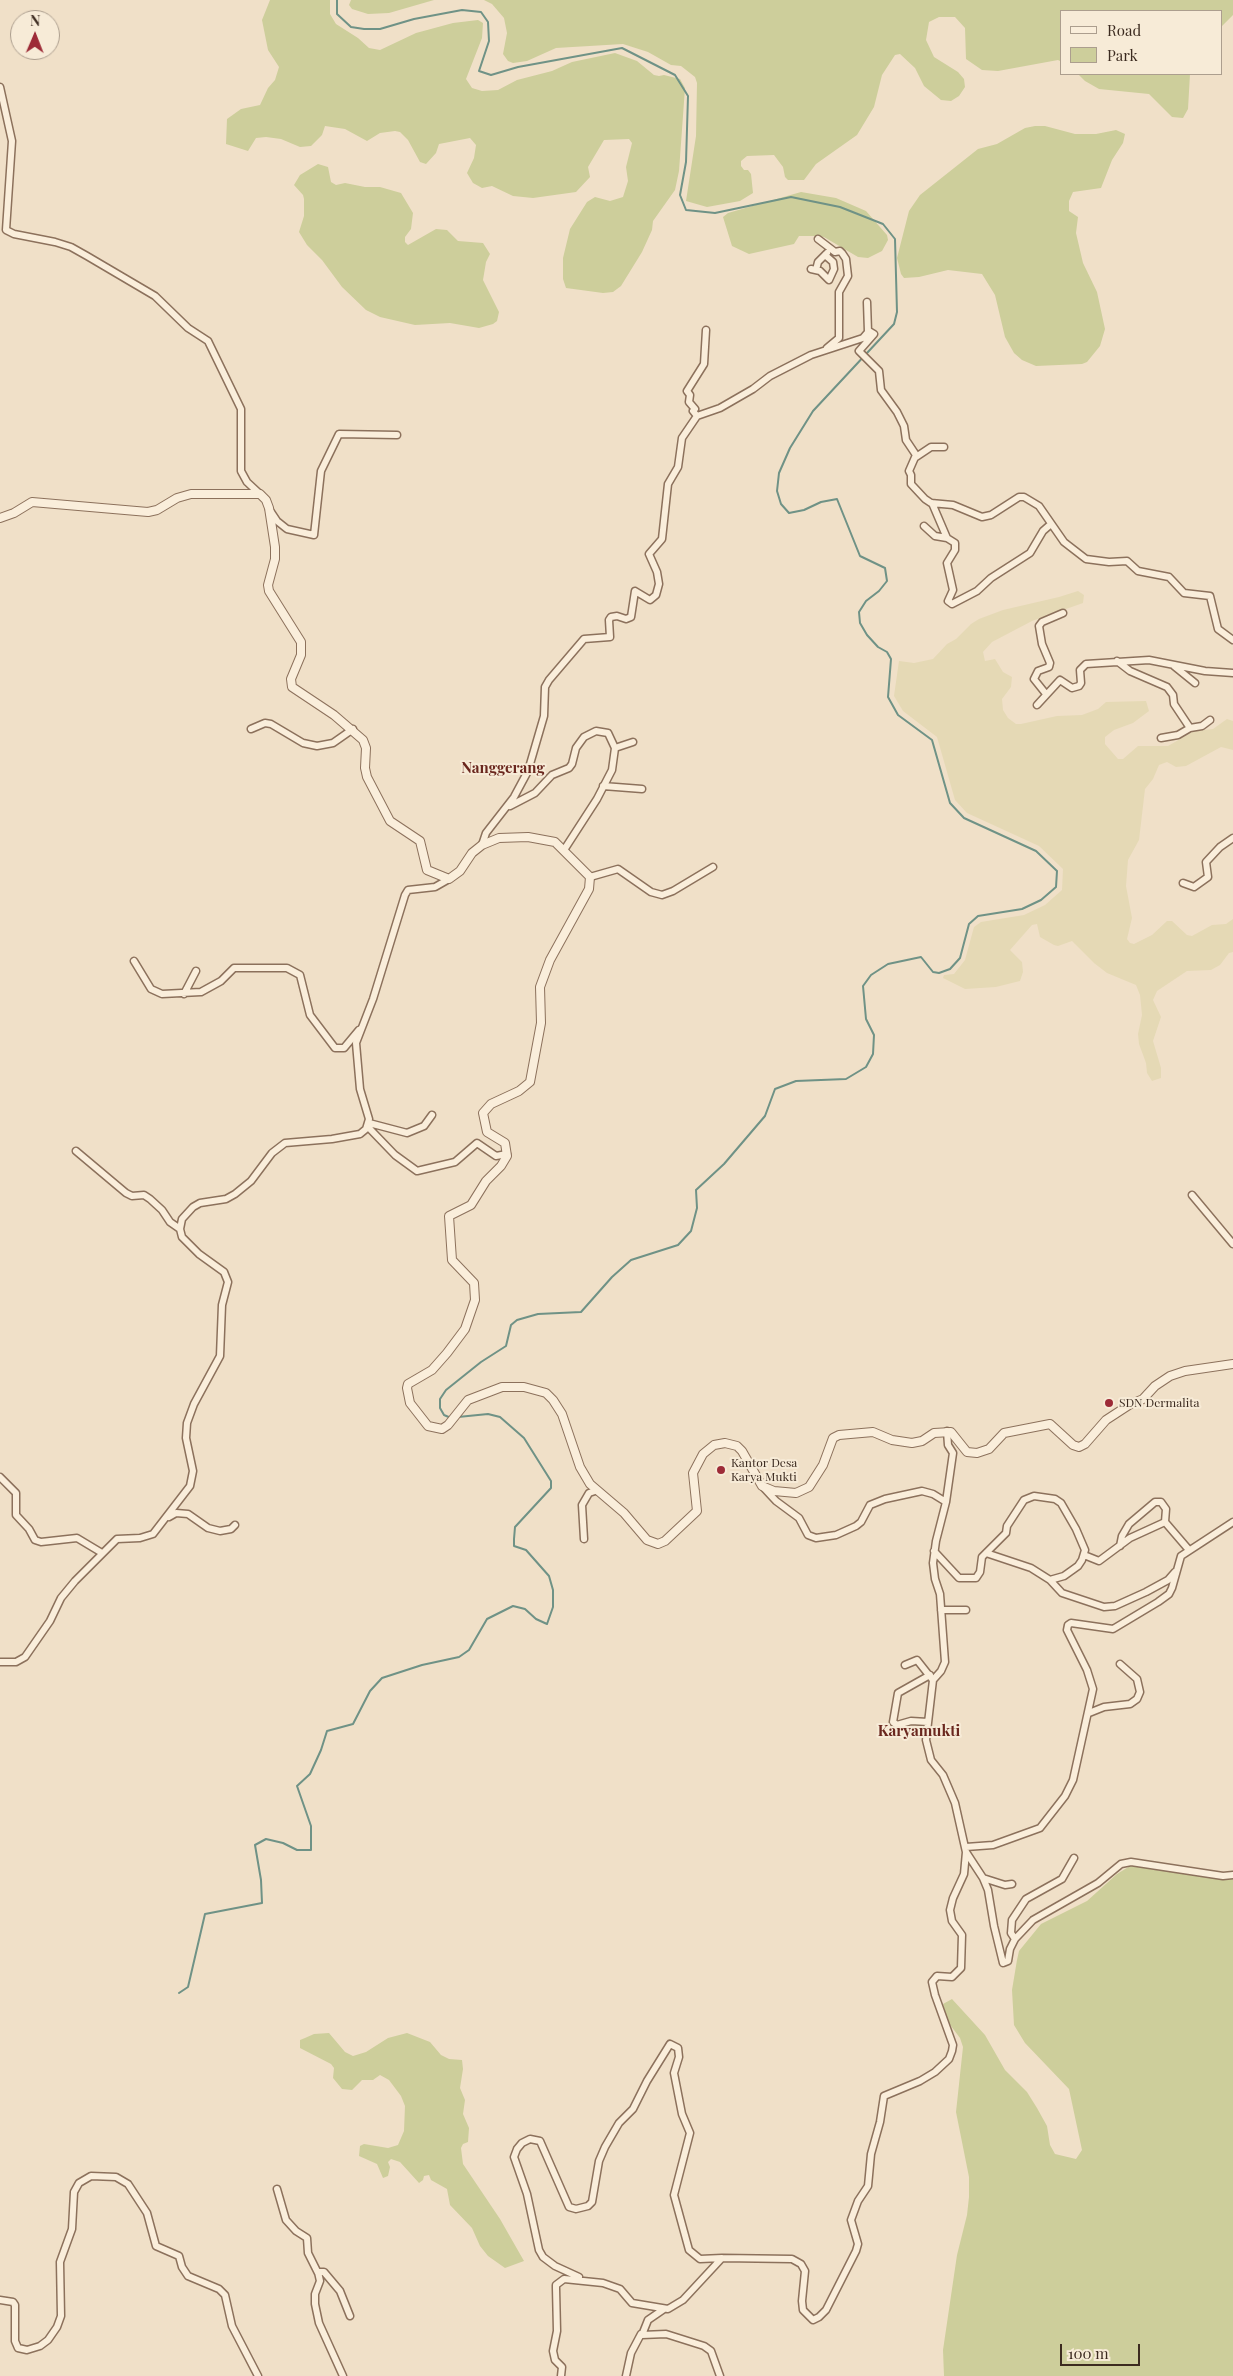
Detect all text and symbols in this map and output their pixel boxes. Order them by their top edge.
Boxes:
north arrow [10,10,60,60]
legend [1060,10,1223,75]
text: N [30,11,40,30]
text: Road [1107,20,1141,40]
text: Park [1107,45,1138,65]
district label: Nanggerang [461,759,545,777]
place label: SDN Dermalita [1119,1396,1199,1410]
marker: SDN Dermalita [1103,1397,1115,1409]
place label: Kantor Desa Karya Mukti [731,1456,797,1484]
marker: Kantor Desa Karya Mukti [715,1464,727,1476]
district label: Karyamukti [878,1722,960,1740]
scale bar [1063,2334,1143,2366]
text: 100 m [1068,2343,1109,2363]

